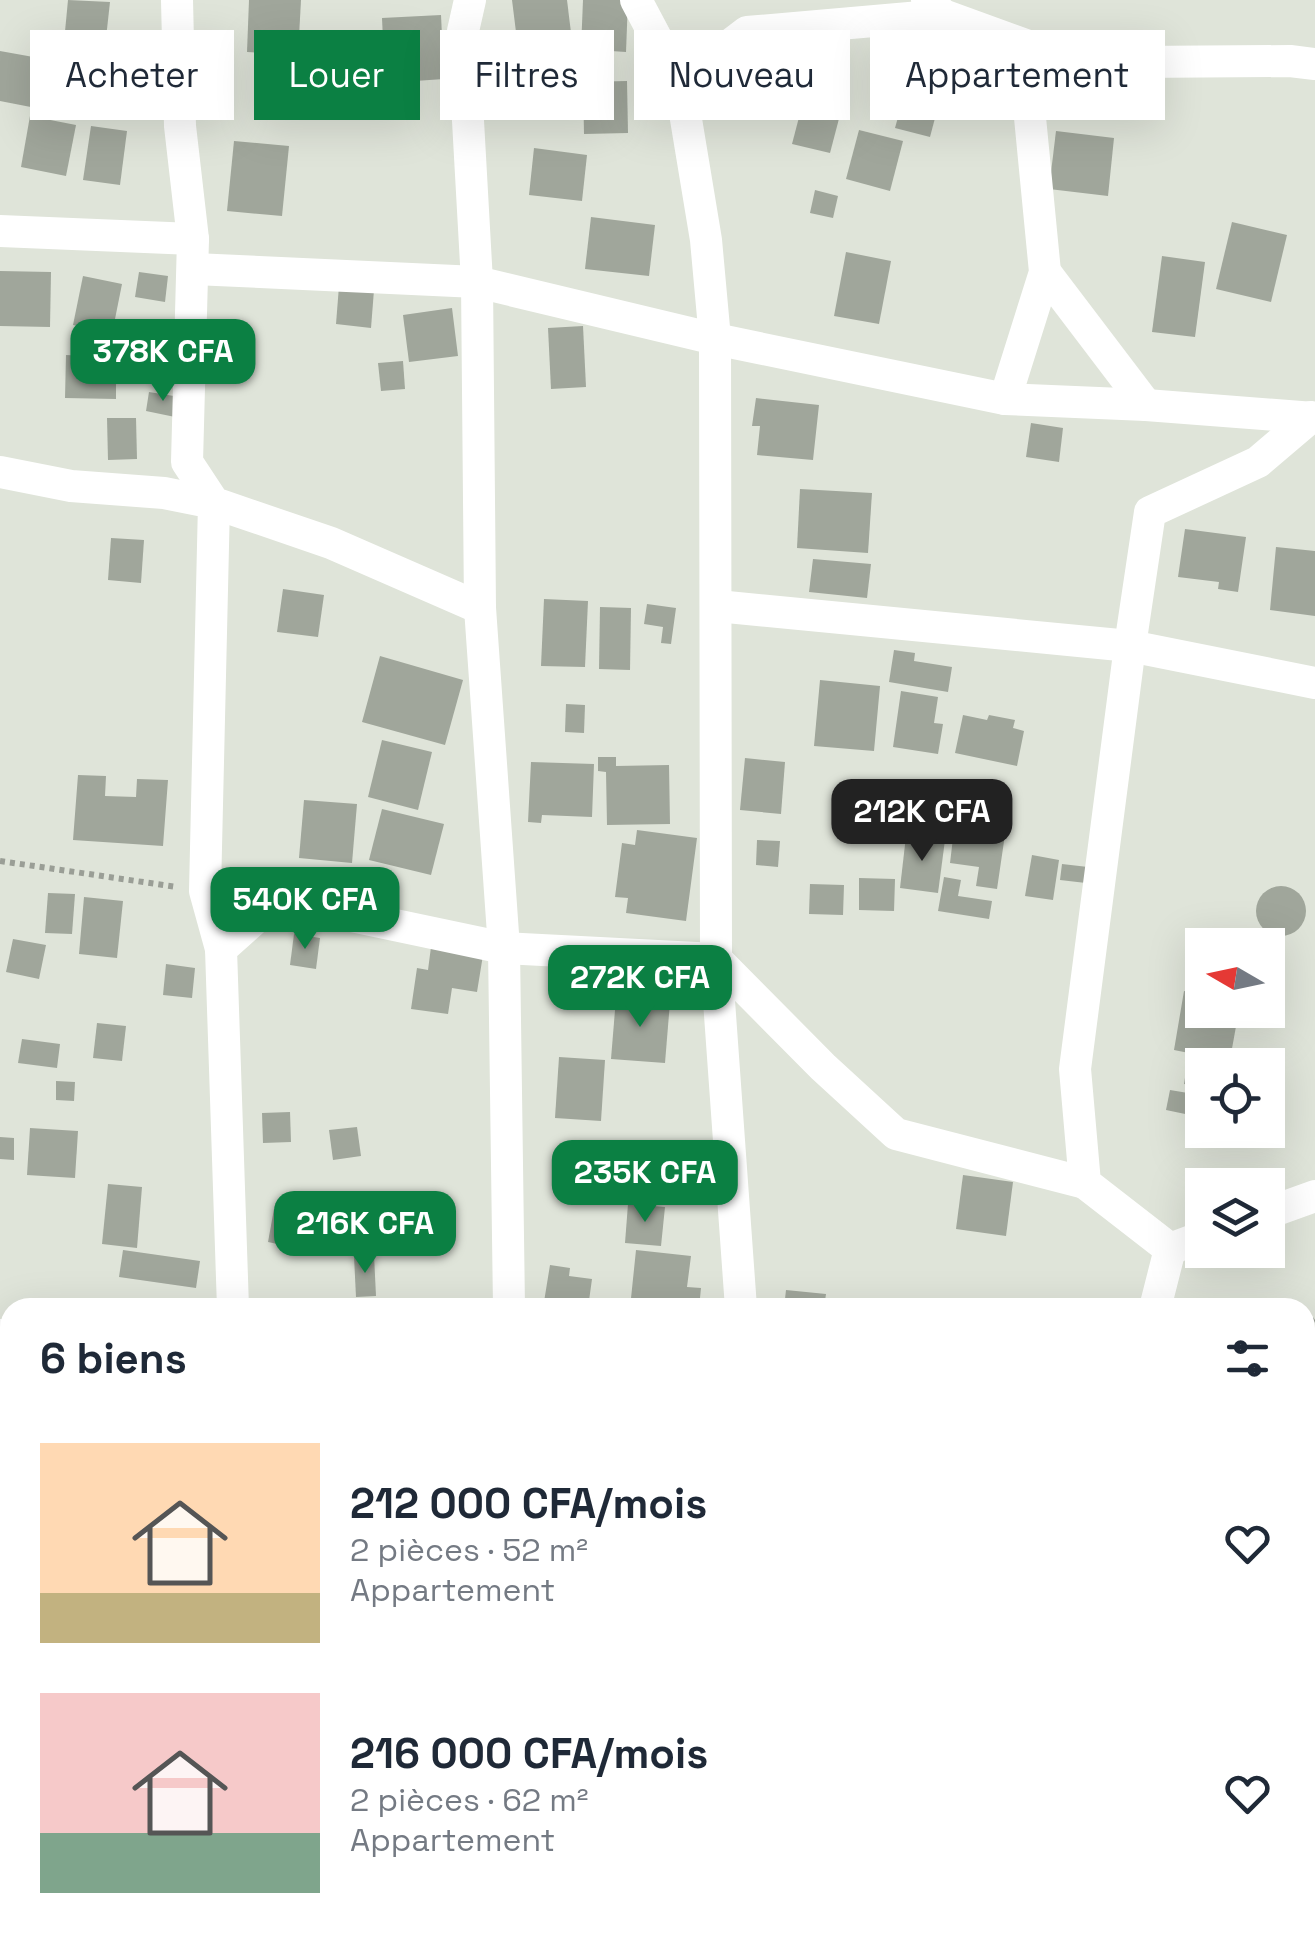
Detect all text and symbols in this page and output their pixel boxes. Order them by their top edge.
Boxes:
chip: Acheter [30,30,234,120]
chip: Louer [254,30,420,120]
chip: Filtres [440,30,614,120]
chip: Nouveau [634,30,850,120]
chip: Appartement [870,30,1165,120]
pin: 378K CFA [60,319,266,404]
text: 378K CFA [92,331,234,371]
pin: 212K CFA [819,779,1025,864]
text: 212K CFA [853,791,991,831]
pin: 540K CFA [202,867,408,952]
text: 540K CFA [232,879,378,919]
north arrow [1185,928,1285,1028]
map controls [1185,928,1285,1268]
pin: 272K CFA [537,945,743,1030]
text: 272K CFA [570,957,710,997]
button: locate [1185,1048,1285,1148]
pin: 235K CFA [542,1140,748,1225]
text: 235K CFA [574,1152,716,1192]
button: layers [1185,1168,1285,1268]
pin: 216K CFA [262,1191,468,1276]
text: 216K CFA [296,1203,434,1243]
icon: filters [1220,1331,1275,1386]
text: 6 biens [40,1332,187,1385]
text: 212 000 CFA/mois [350,1477,707,1530]
icon: home [120,1483,240,1603]
icon: heart [1220,1516,1275,1571]
text: 2 pièces · 52 m² [350,1530,588,1570]
text: Appartement [350,1570,555,1610]
text: 216 000 CFA/mois [350,1727,708,1780]
icon: home [120,1733,240,1853]
icon: heart [1220,1766,1275,1821]
text: 2 pièces · 62 m² [350,1780,589,1820]
text: Appartement [350,1820,555,1860]

